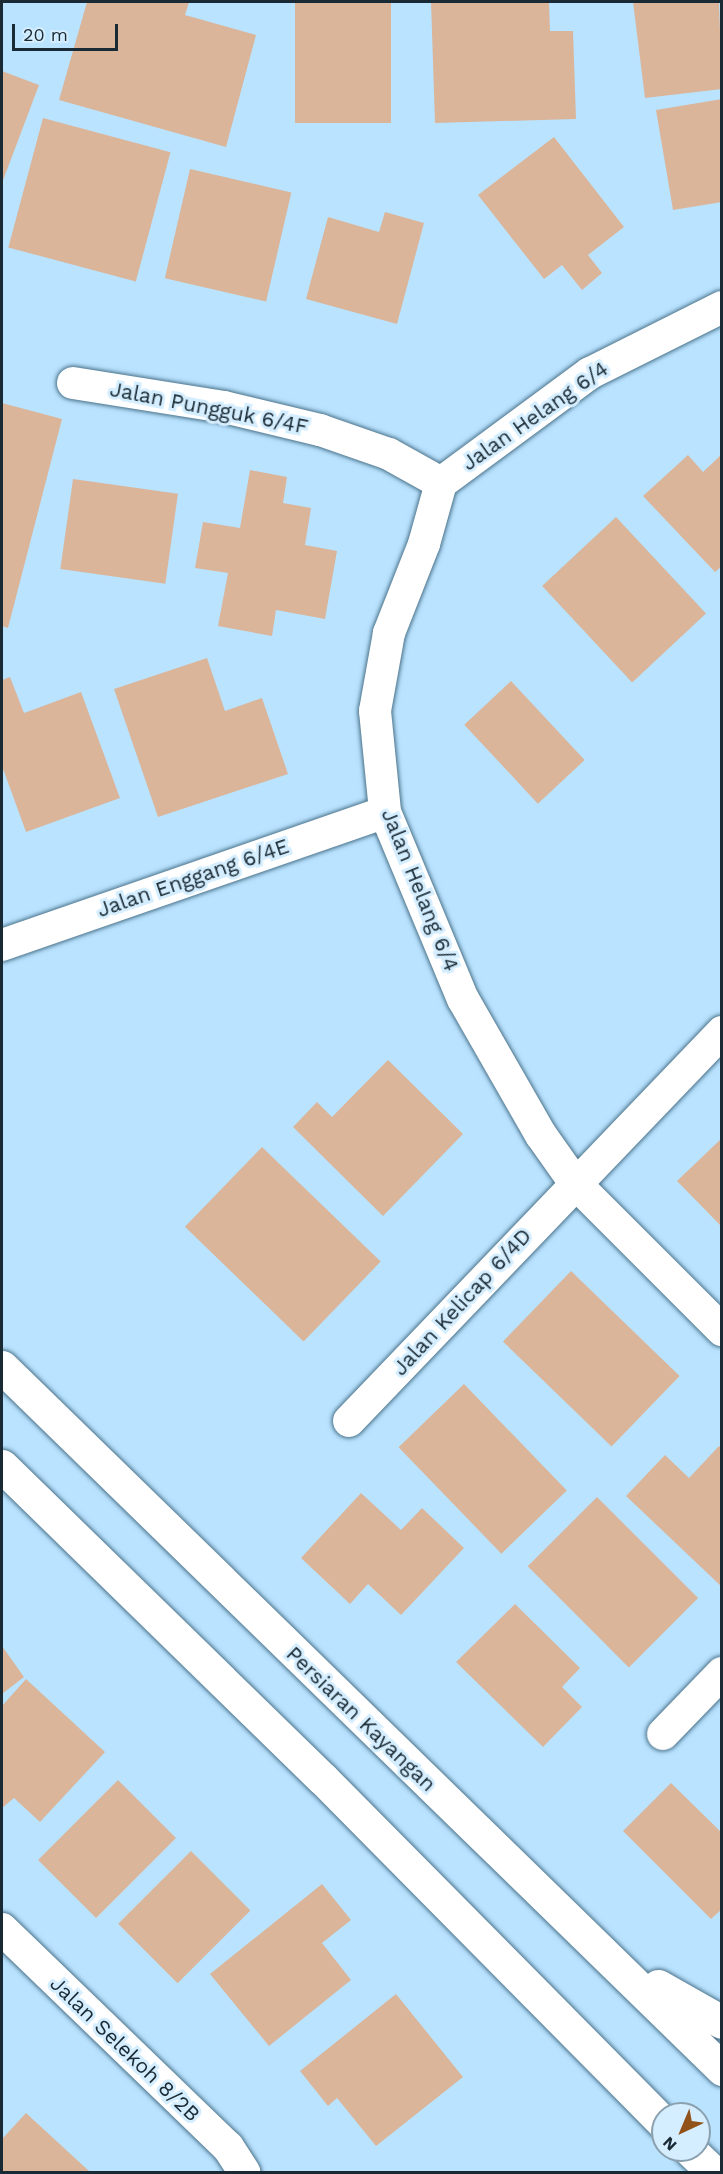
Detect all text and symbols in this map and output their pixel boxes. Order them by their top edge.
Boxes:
scale bar [15,12,122,50]
text: 20 m [23,24,68,45]
street label: Jalan Helang 6/4 [457,356,613,476]
street label: Jalan Pungguk 6/4F [108,376,310,440]
street label: Jalan Helang 6/4 [376,805,464,975]
street label: Jalan Enggang 6/4E [94,833,292,923]
street label: Jalan Kelicap 6/4D [387,1223,537,1381]
street label: Persiaran Kayangan [281,1641,441,1797]
street label: Jalan Selekoh 8/2B [45,1971,205,2127]
north arrow [651,2102,711,2162]
text: N [659,2133,680,2155]

